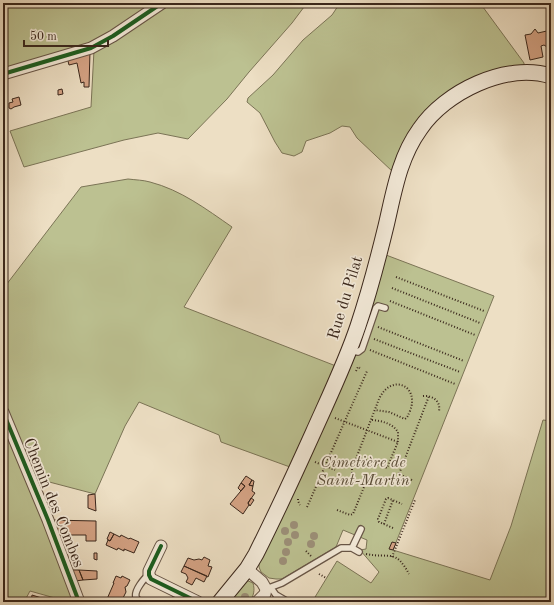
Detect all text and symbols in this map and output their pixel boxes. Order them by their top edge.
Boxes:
scale bar [24,22,108,48]
text: 50 m [30,30,57,43]
street label: Rue du Pilat [326,254,366,342]
street label: Chemin des Combes [20,436,86,570]
park label: Cimetière de Saint-Martin [316,455,410,489]

